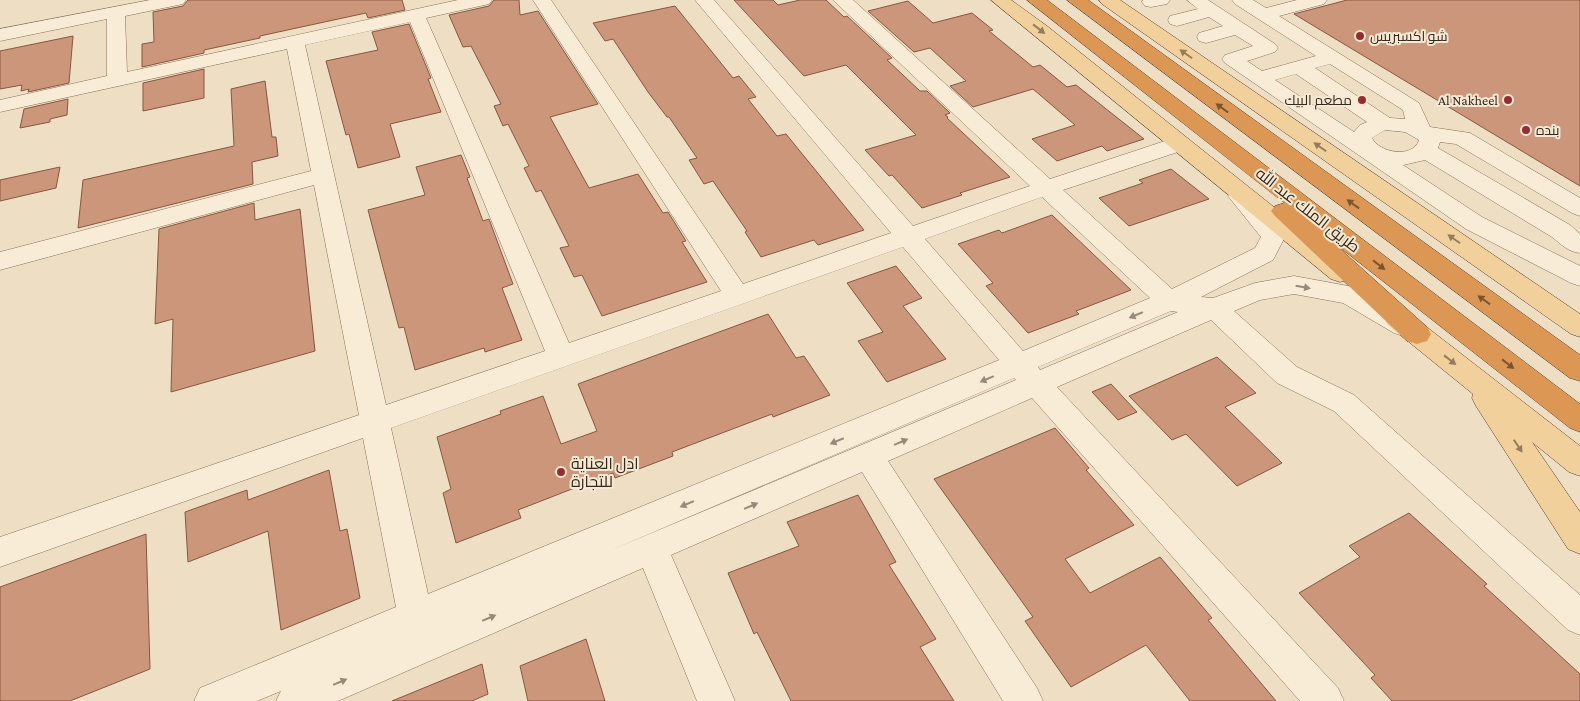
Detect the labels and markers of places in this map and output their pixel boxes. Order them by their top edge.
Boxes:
place label: شو اكسبريس [1370,28,1447,44]
marker: شو اكسبريس [1354,30,1366,42]
place label: مطعم البيك [1284,92,1352,110]
place label: Al Nakheel [1438,92,1498,108]
marker: مطعم البيك [1356,94,1368,106]
marker: Al Nakheel [1502,94,1514,106]
place label: بنده [1536,122,1560,138]
marker: بنده [1520,124,1532,136]
place label: ادل العناية للتجارة [571,455,639,491]
marker: ادل العناية للتجارة [555,466,567,478]

